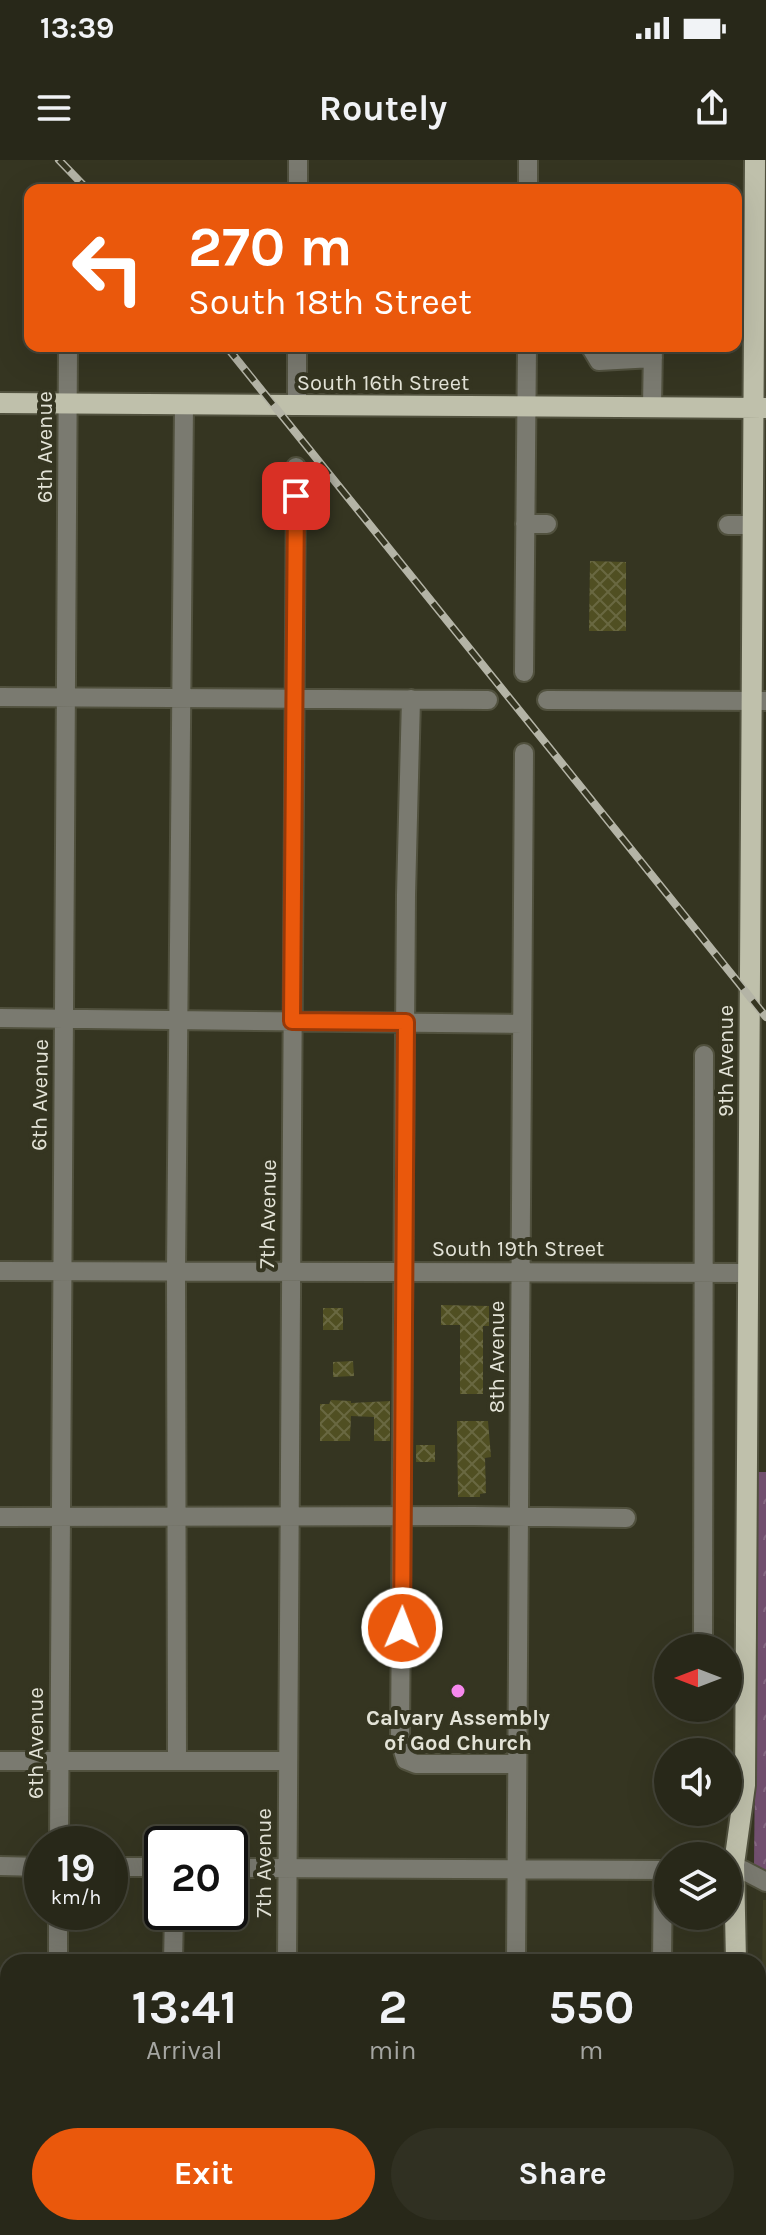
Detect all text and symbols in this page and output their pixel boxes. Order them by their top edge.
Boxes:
text: 13:39 [40,10,114,46]
icon: menu [32,86,76,130]
icon: share [690,86,734,130]
text: Routely [319,87,447,129]
text: 270 m [188,214,352,279]
icon: left [56,216,160,320]
text: South 18th Street [188,281,472,323]
street label: South 16th Street [297,370,469,396]
street label: 6th Avenue [32,391,58,503]
pin [262,462,330,530]
icon: arrive [274,474,318,518]
street label: 9th Avenue [713,1005,739,1117]
street label: 6th Avenue [26,1039,54,1151]
street label: 7th Avenue [254,1159,282,1269]
street label: South 19th Street [432,1236,604,1262]
street label: 8th Avenue [484,1301,510,1413]
position arrow [360,1586,444,1670]
north arrow [654,1634,742,1722]
map controls [654,1634,742,1930]
marker: Calvary Assembly of God Church [449,1682,467,1700]
street label: 6th Avenue [23,1687,49,1799]
place label: Calvary Assembly of God Church [366,1705,550,1756]
button: sound [654,1738,742,1826]
street label: 7th Avenue [251,1808,277,1918]
speed limit sign: 20 [144,1826,248,1930]
button: layers [654,1842,742,1930]
text: 19 [57,1844,95,1891]
text: km/h [51,1886,101,1909]
text: 13:41 [132,1979,237,2035]
text: 2 [378,1979,407,2035]
text: 550 [548,1979,634,2035]
text: Arrival [146,2035,222,2066]
text: min [369,2035,417,2066]
text: m [579,2035,603,2066]
button: Exit [32,2128,375,2220]
button: Share [391,2128,734,2220]

